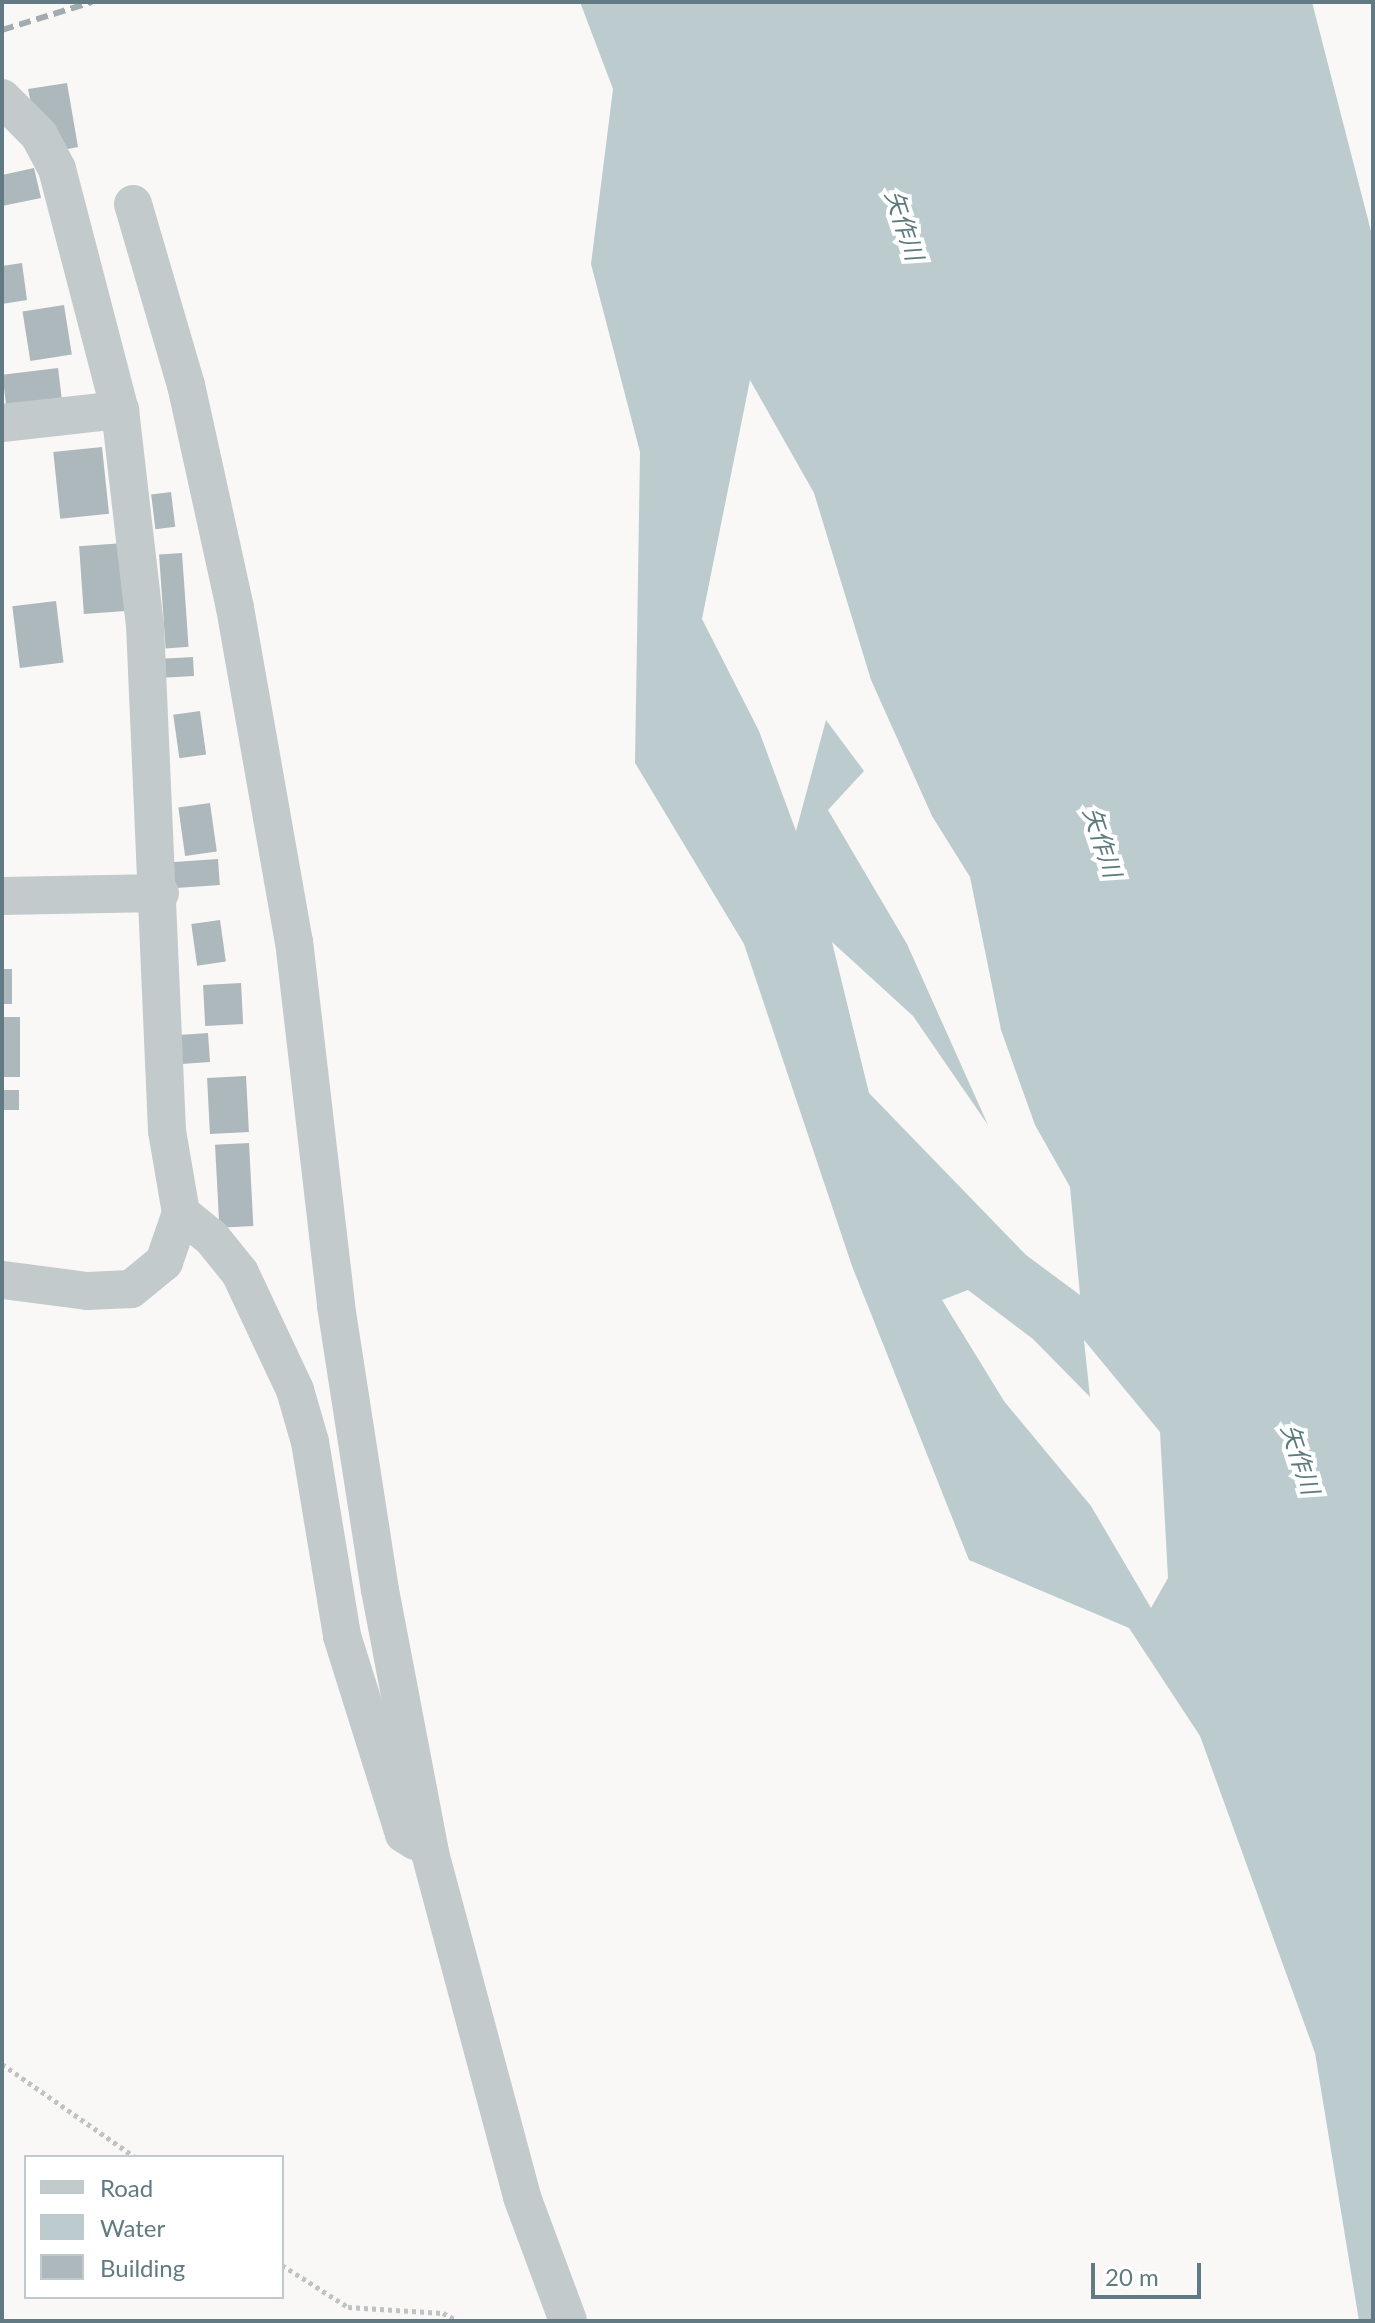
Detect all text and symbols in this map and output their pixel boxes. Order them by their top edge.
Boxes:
water label: 矢作川 [880,186,930,264]
water label: 矢作川 [1078,803,1128,881]
water label: 矢作川 [1276,1420,1326,1498]
legend [24,2155,284,2299]
text: Road [100,2173,153,2202]
text: Water [100,2213,165,2242]
scale bar [1095,2247,1205,2297]
text: Building [100,2253,185,2282]
text: 20 m [1105,2262,1159,2291]

